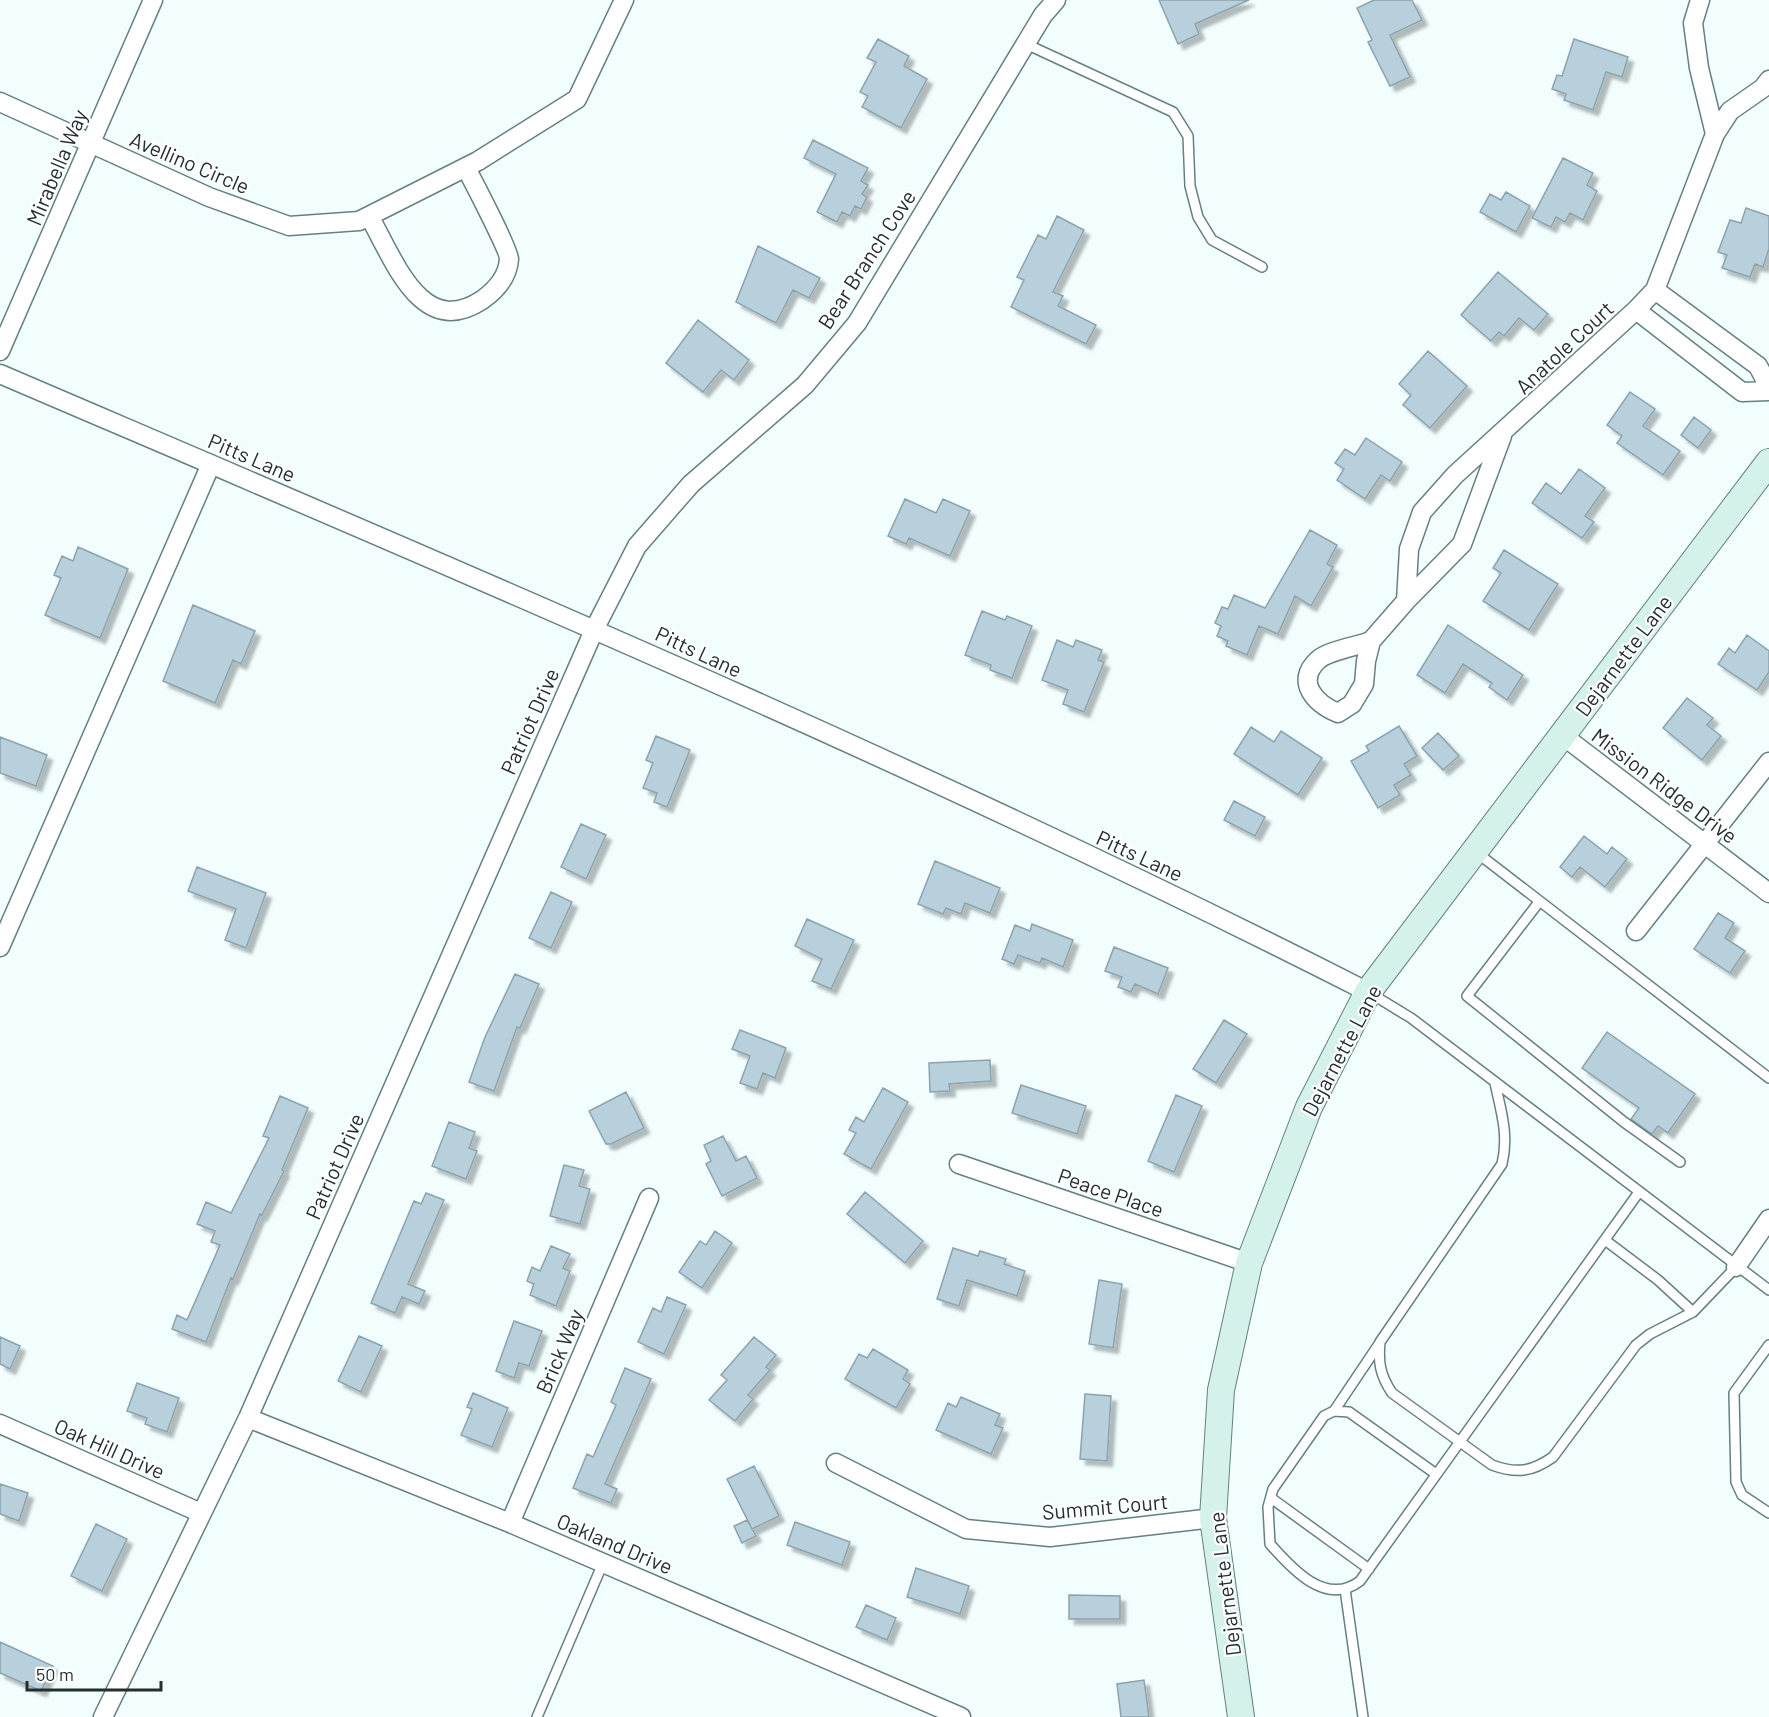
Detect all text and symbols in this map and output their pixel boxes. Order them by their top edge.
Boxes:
street label: Mirabella Way [20,105,92,229]
street label: Avellino Circle [126,126,254,198]
street label: Bear Branch Cove [812,185,920,333]
street label: Anatole Court [1510,295,1618,399]
street label: Pitts Lane [205,427,299,487]
street label: Dejarnette Lane [1569,589,1677,721]
street label: Pitts Lane [652,620,746,682]
street label: Patriot Drive [494,664,564,778]
street label: Mission Ridge Drive [1587,722,1743,848]
street label: Pitts Lane [1093,824,1187,886]
street label: Dejarnette Lane [1296,980,1386,1120]
street label: Patriot Drive [299,1109,369,1223]
street label: Peace Place [1055,1162,1167,1222]
street label: Brick Way [530,1305,588,1397]
street label: Oak Hill Drive [51,1413,169,1483]
street label: Summit Court [1041,1488,1169,1524]
street label: Oakland Drive [553,1507,677,1579]
street label: Dejarnette Lane [1203,1510,1245,1658]
scale bar [27,1654,160,1692]
text: 50 m [36,1663,74,1685]

